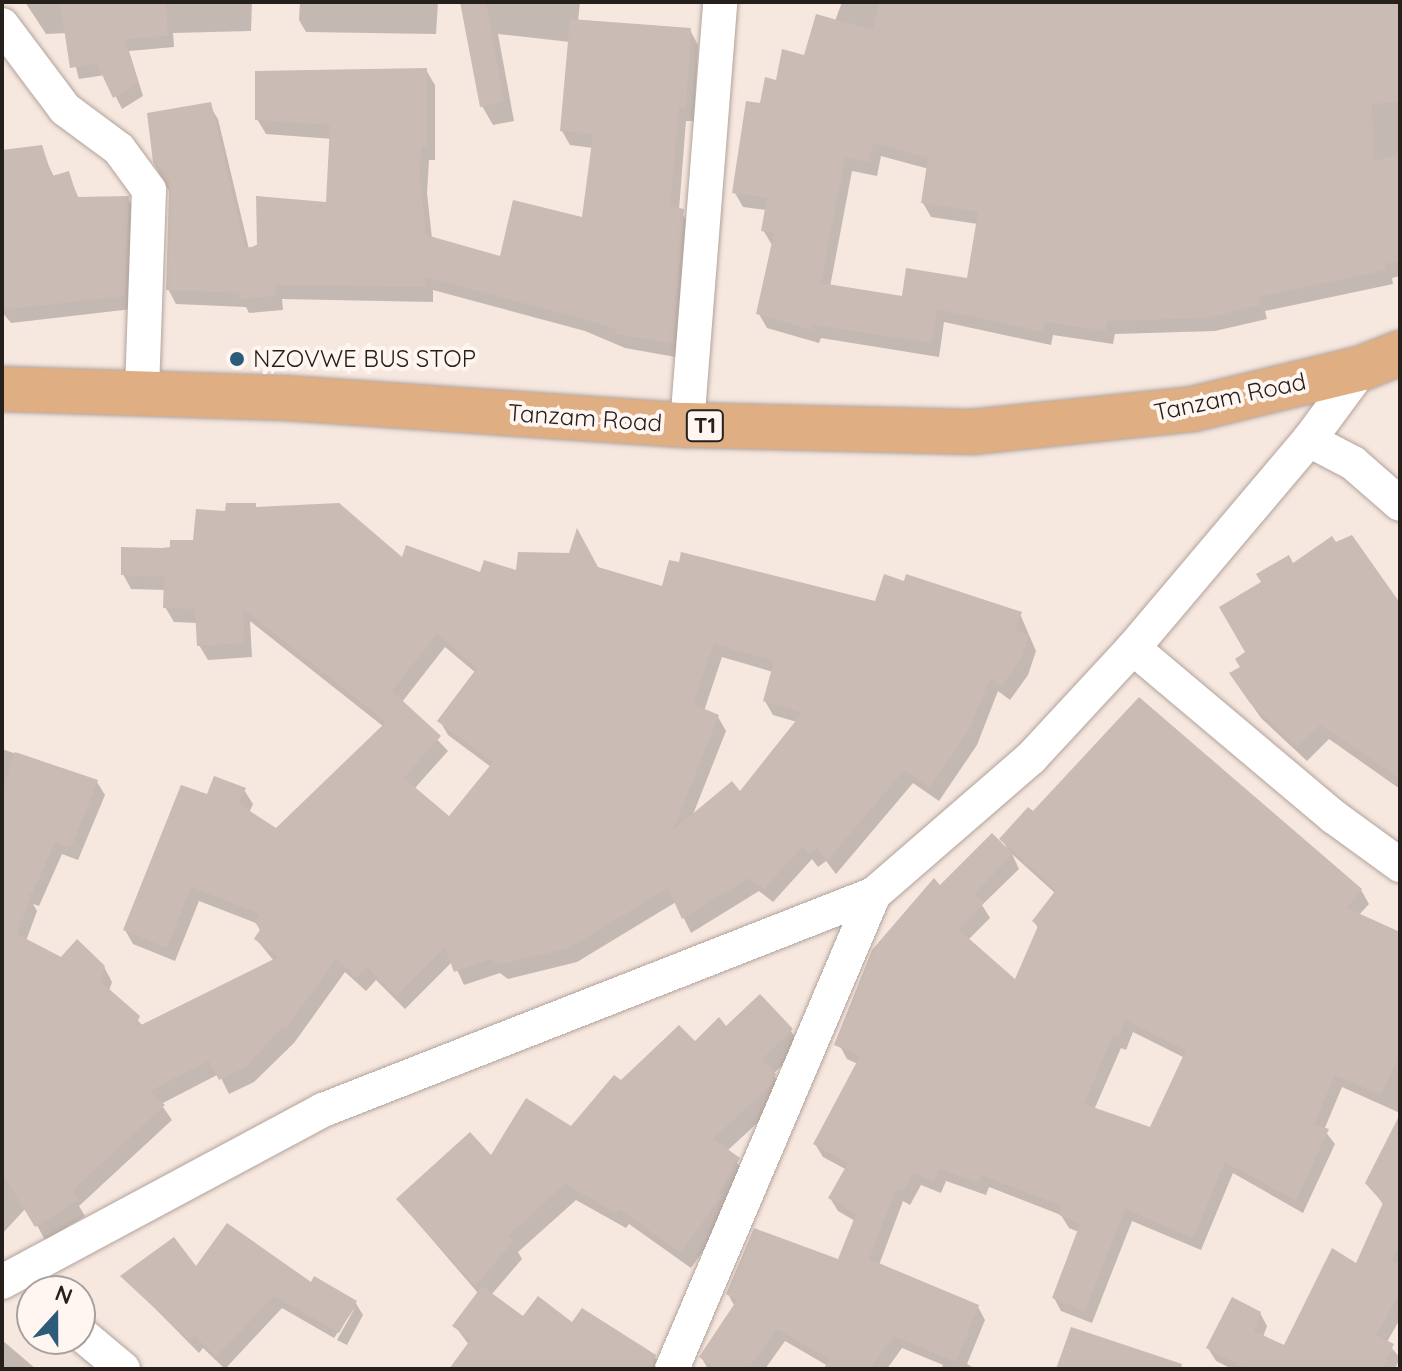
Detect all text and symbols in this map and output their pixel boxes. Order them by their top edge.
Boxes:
place label: NZOVWE BUS STOP [253,345,476,373]
marker: NZOVWE BUS STOP [228,350,246,368]
street label: Tanzam Road [1151,367,1309,427]
street label: Tanzam Road [507,398,663,438]
road number: T1 [685,408,725,444]
north arrow [16,1275,96,1355]
text: N [51,1278,76,1310]

